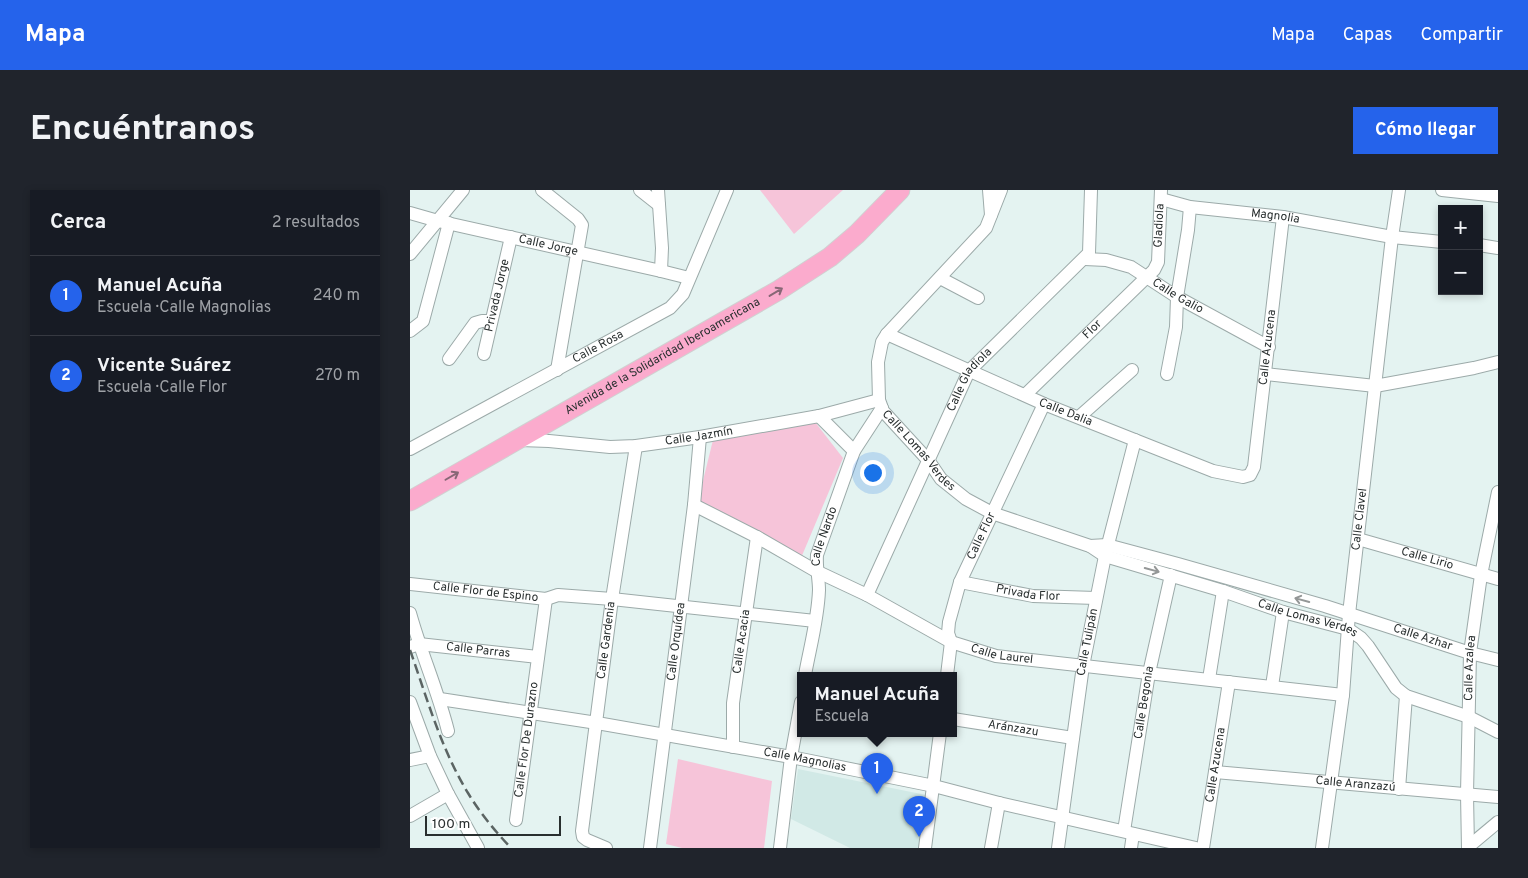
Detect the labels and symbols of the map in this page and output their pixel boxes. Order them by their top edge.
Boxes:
street label: Gladiola [1151,203,1168,248]
street label: Magnolia [1250,206,1301,228]
street label: Calle Jorge [517,231,579,260]
street label: Privada Jorge [481,258,514,334]
street label: Calle Galio [1149,275,1206,318]
one-way arrow [768,287,782,297]
street label: Avenida de la Solidaridad Iberoamericana [562,294,763,419]
street label: Calle Azucena [1256,309,1280,386]
street label: Flor [1079,316,1106,343]
street label: Calle Rosa [570,327,626,367]
street label: Calle Gladiola [944,344,996,414]
street label: Calle Dalia [1036,395,1095,430]
street label: Calle Lomas Verdes [878,407,958,495]
street label: Calle Jazmín [664,423,734,450]
your location [860,460,886,486]
one-way arrow [445,471,459,481]
street label: Calle Clavel [1348,487,1371,551]
street label: Calle Nardo [809,504,842,567]
street label: Calle Flor [964,509,1000,563]
street label: Calle Lirio [1399,544,1456,574]
one-way arrow [1143,566,1159,575]
street label: Calle Flor de Espino [432,579,539,606]
street label: Privada Flor [994,581,1061,605]
one-way arrow [1295,595,1311,604]
street label: Calle Lomas Verdes [1255,596,1361,641]
street label: Calle Gardenia [594,600,620,680]
street label: Calle Orquídea [664,602,689,682]
street label: Calle Tulipán [1074,607,1102,677]
street label: Calle Acacia [729,608,754,675]
street label: Calle Azhar [1391,621,1455,655]
street label: Calle Azalea [1461,634,1480,701]
street label: Calle Parras [445,639,511,662]
street label: Calle Laurel [969,641,1034,668]
street label: Calle Begonia [1131,664,1158,740]
street label: Calle Flor De Durazno [511,681,543,799]
street label: Aránzazu [987,717,1040,740]
street label: Calle Azucena [1202,726,1230,804]
street label: Calle Magnolias [762,744,848,776]
pin: 1 [861,753,893,794]
street label: Calle Aranzazú [1315,773,1396,796]
pin: 2 [903,796,935,837]
scale bar [425,813,561,836]

